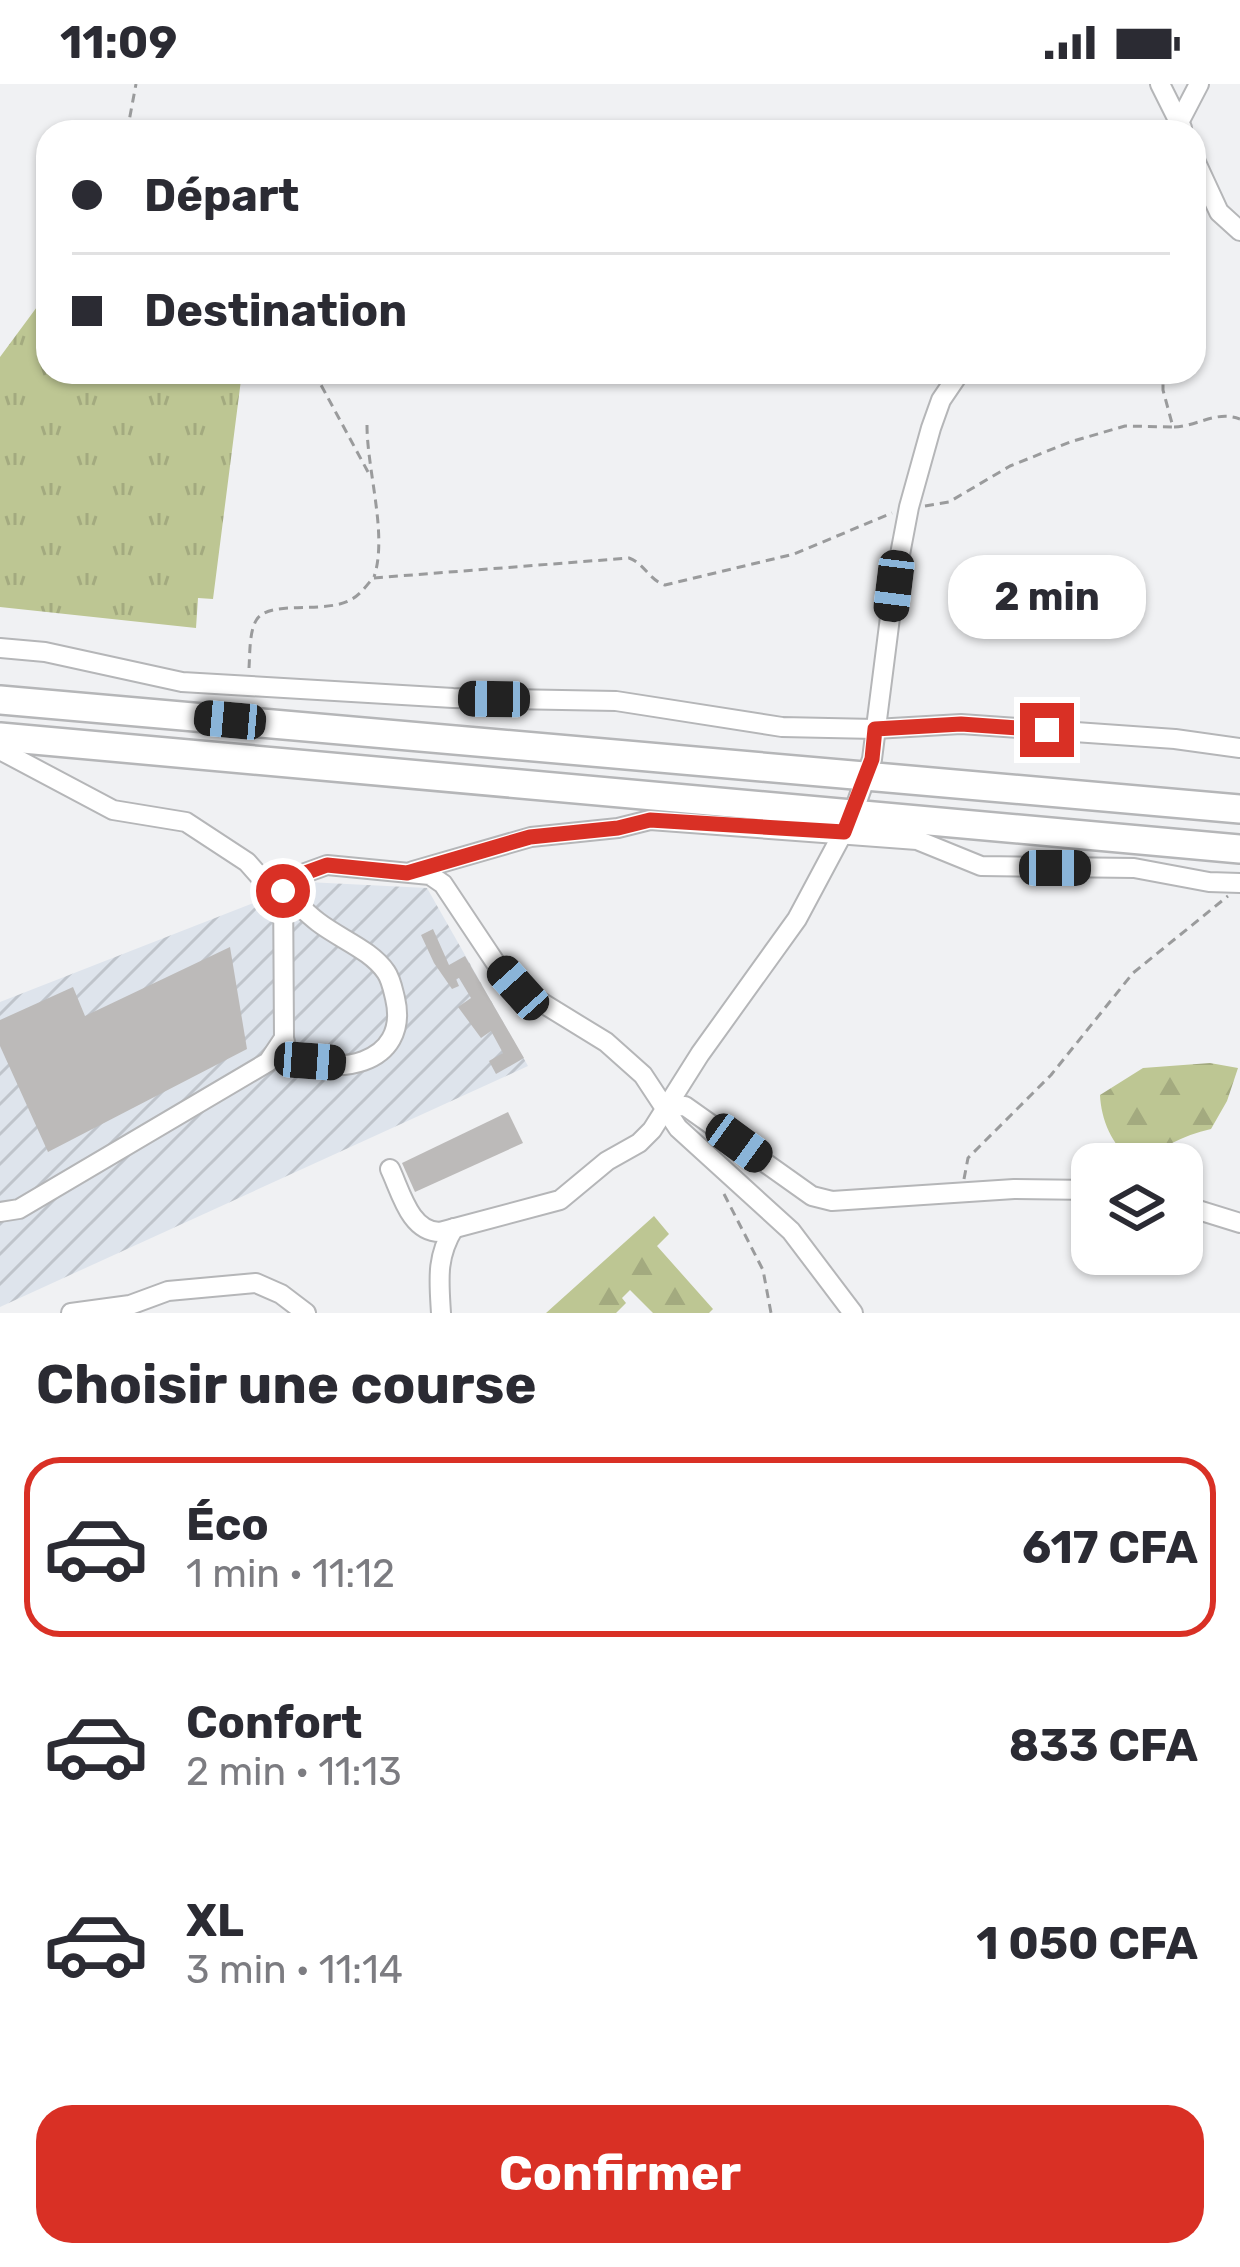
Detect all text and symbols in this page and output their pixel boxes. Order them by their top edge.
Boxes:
text: 11:09 [60,16,177,69]
text: Départ [144,169,299,222]
text: Destination [144,284,407,337]
car [872,548,916,624]
callout: 2 min [948,556,1146,640]
text: 2 min [994,574,1100,620]
car [458,680,530,718]
car [193,699,267,741]
route end [1020,703,1074,757]
car [1019,850,1091,886]
route start [256,864,310,918]
car [481,949,555,1027]
car [273,1041,347,1081]
car [699,1107,779,1179]
map controls [1071,1143,1203,1275]
button: layers [1071,1143,1203,1275]
text: Choisir une course [36,1353,537,1417]
icon: car [42,1493,150,1601]
text: Éco [186,1498,269,1551]
text: 617 CFA [1022,1521,1198,1574]
text: 1 min · 11:12 [186,1551,395,1597]
icon: car [42,1691,150,1799]
text: Confort [186,1696,362,1749]
text: 833 CFA [1009,1719,1198,1772]
text: 2 min · 11:13 [186,1749,402,1795]
icon: car [42,1889,150,1997]
text: XL [186,1894,244,1947]
text: 1 050 CFA [976,1917,1198,1970]
text: 3 min · 11:14 [186,1947,403,1993]
button: Confirmer [36,2105,1204,2243]

